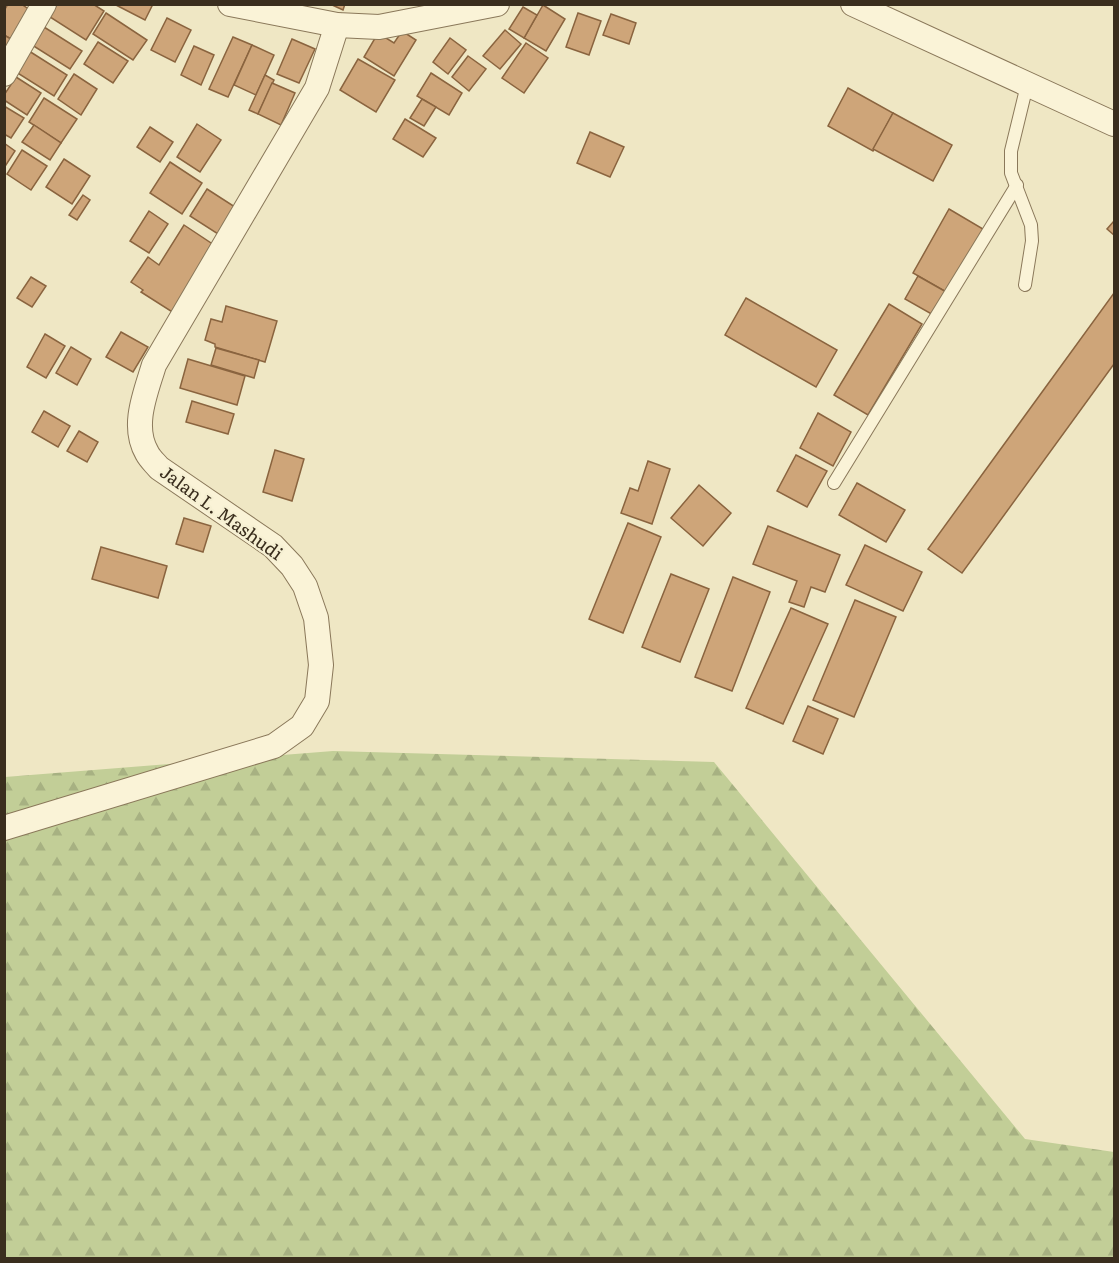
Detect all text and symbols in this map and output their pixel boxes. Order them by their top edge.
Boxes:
street label: Jalan L. Mashudi [155,458,289,566]

